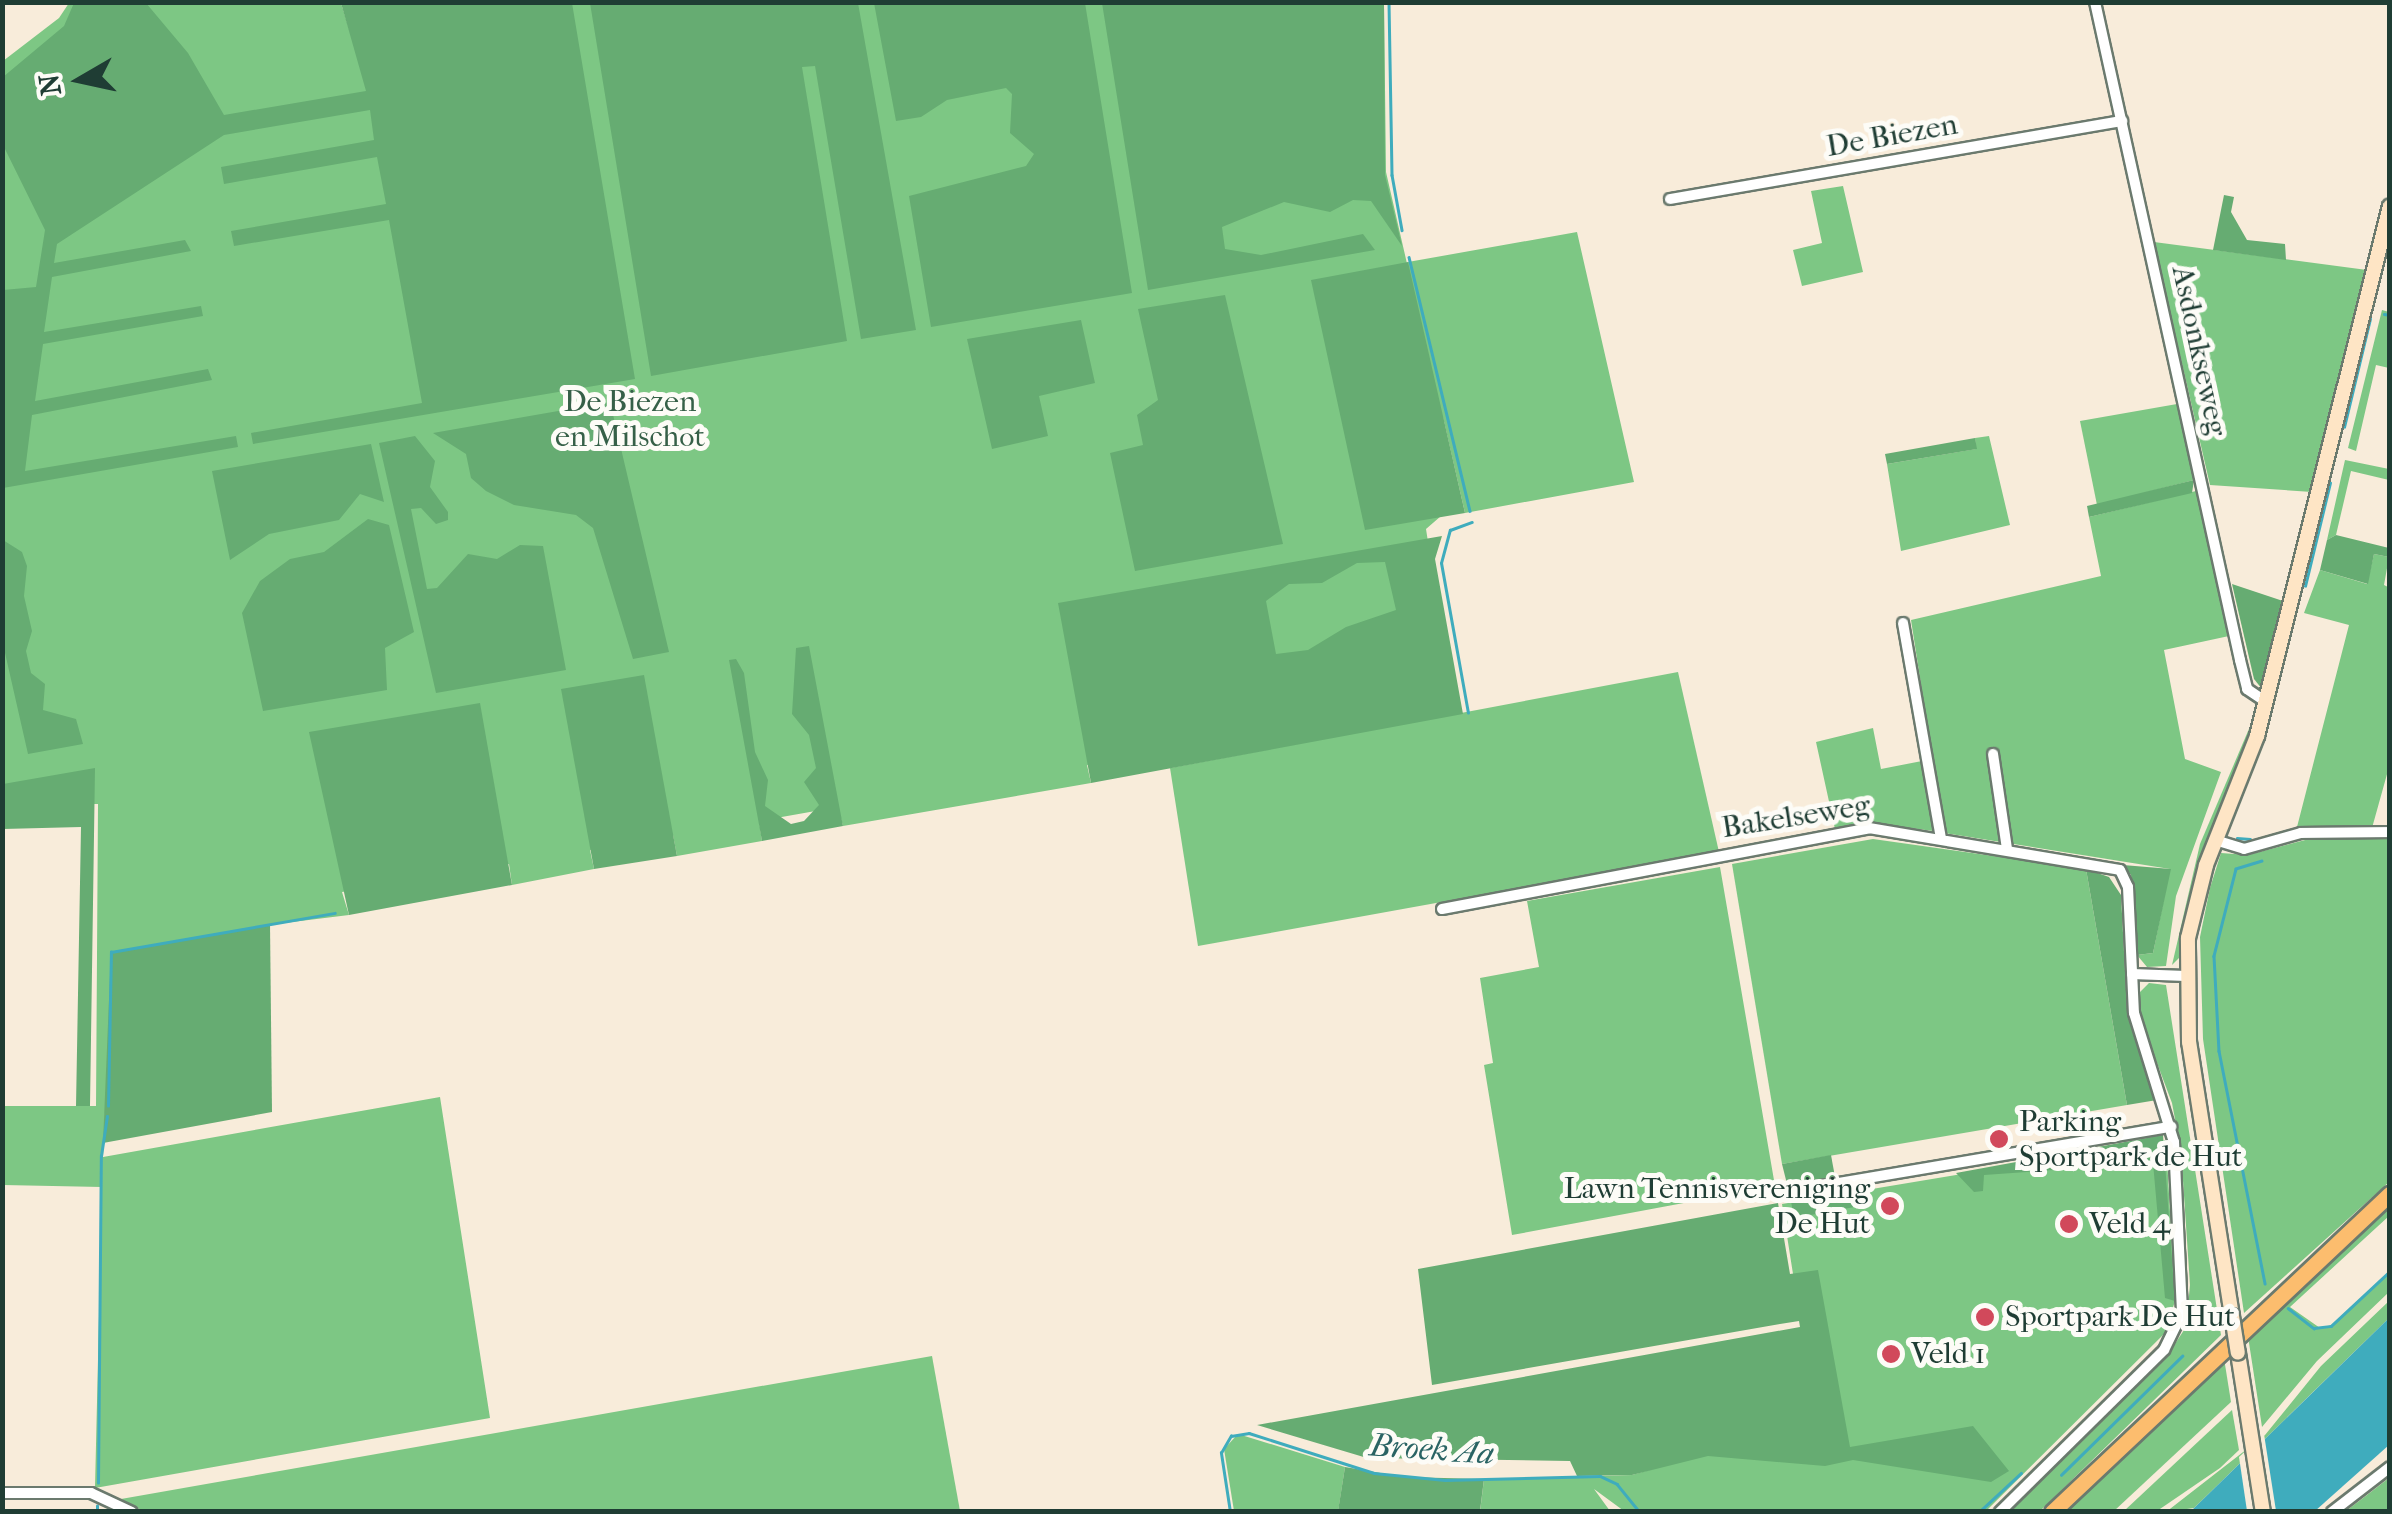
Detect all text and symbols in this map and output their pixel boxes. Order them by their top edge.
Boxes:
north arrow [30,30,130,130]
text: N [32,72,68,98]
street label: De Biezen [1824,107,1960,165]
street label: Asdonkseweg [2163,263,2235,439]
park label: De Biezen en Milschot [555,384,705,454]
street label: Bakelseweg [1719,788,1873,846]
place label: Parking Sportpark de Hut [2019,1104,2243,1174]
marker: Parking Sportpark de Hut [1988,1128,2010,1150]
place label: Lawn Tennisvereniging De Hut [1564,1171,1870,1242]
marker: Lawn Tennisvereniging De Hut [1879,1195,1901,1217]
place label: Veld 4 [2089,1206,2170,1242]
marker: Veld 4 [2058,1213,2080,1235]
place label: Sportpark De Hut [2005,1299,2235,1335]
marker: Sportpark De Hut [1974,1306,1996,1328]
place label: Veld 1 [1911,1336,1985,1372]
marker: Veld 1 [1880,1343,1902,1365]
water label: Broek Aa [1369,1427,1495,1473]

